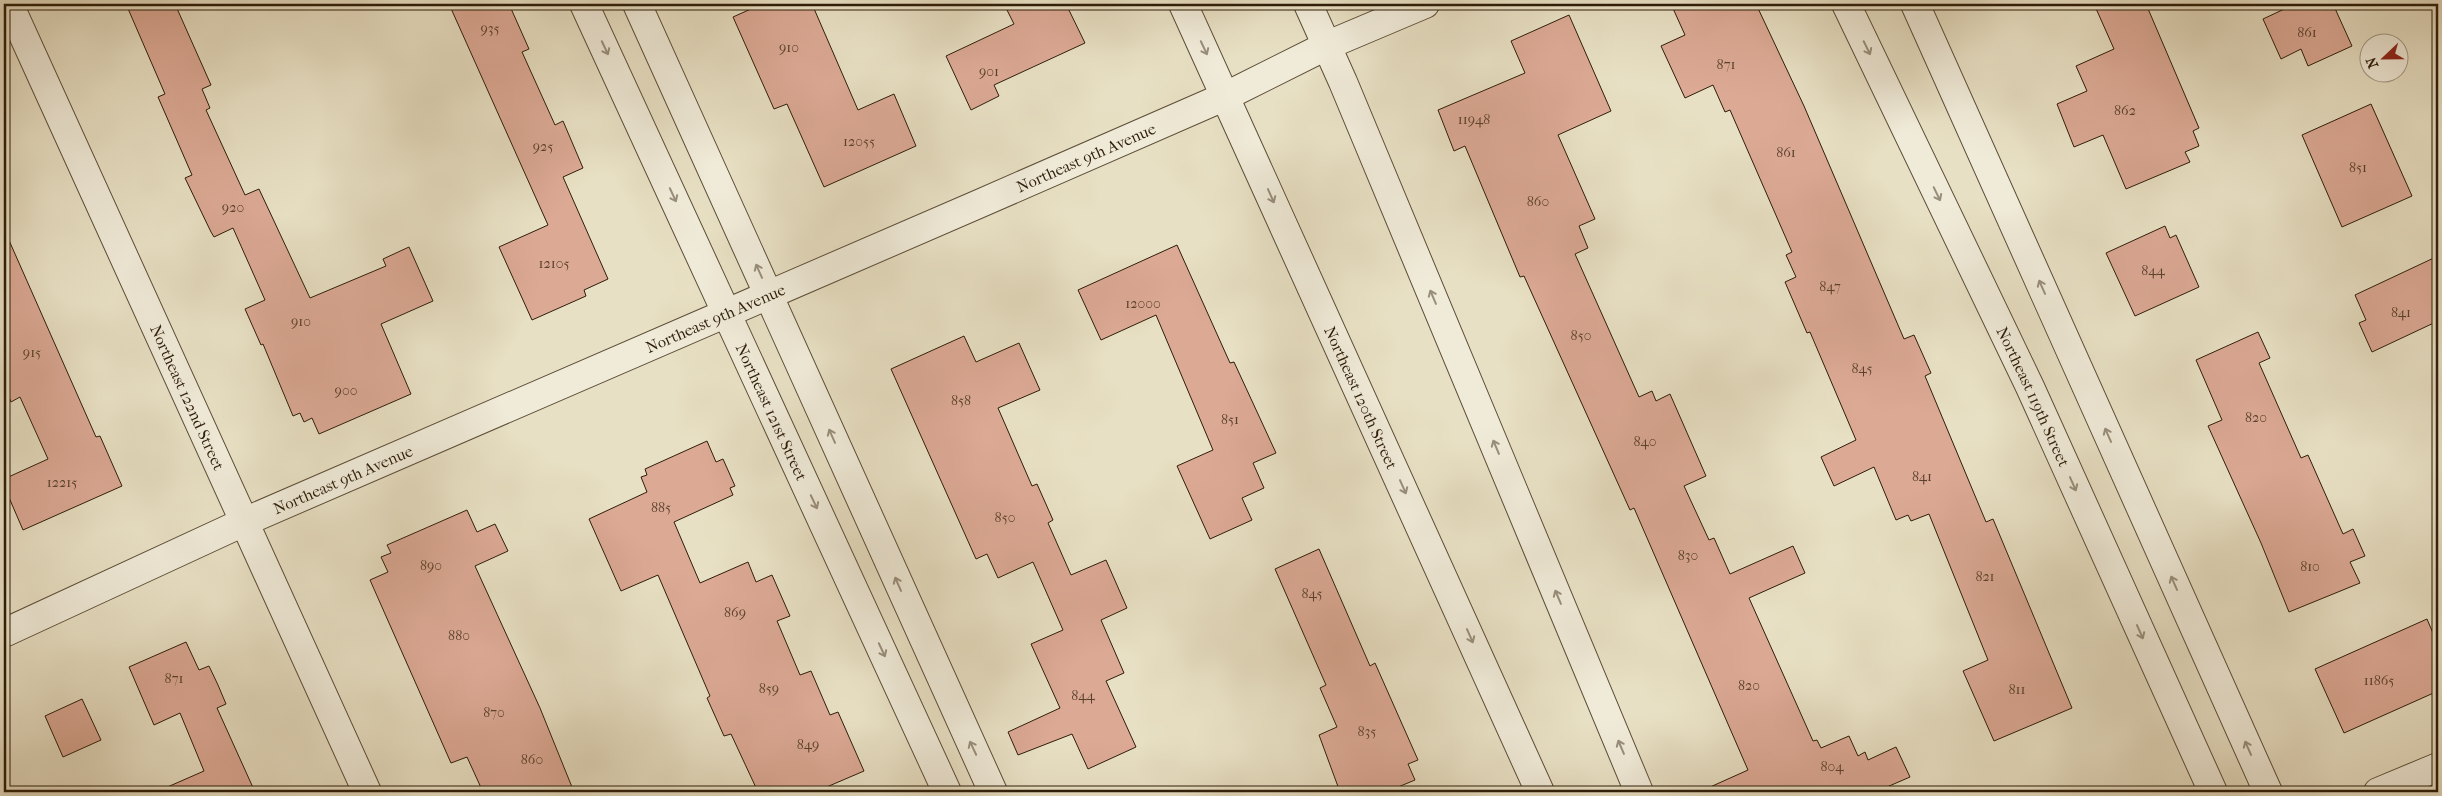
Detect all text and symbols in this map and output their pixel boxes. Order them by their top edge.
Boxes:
house number: 935 [480,20,500,37]
house number: 861 [2297,24,2317,41]
north arrow [2360,32,2410,82]
house number: 910 [779,39,799,56]
one-way arrow [601,40,610,55]
one-way arrow [1199,40,1209,55]
one-way arrow [1863,40,1872,55]
text: N [2362,54,2382,71]
house number: 871 [1717,56,1735,73]
house number: 901 [979,63,999,80]
house number: 862 [2114,102,2136,119]
house number: 11948 [1458,111,1490,128]
street label: Northeast 9th Avenue [1014,119,1159,196]
house number: 12055 [843,133,875,150]
house number: 925 [533,138,553,155]
house number: 861 [1776,144,1796,161]
house number: 851 [2349,159,2367,176]
one-way arrow [1933,186,1943,201]
one-way arrow [669,187,679,202]
one-way arrow [1267,188,1277,203]
house number: 860 [1527,193,1549,210]
house number: 920 [222,199,244,216]
house number: 12105 [539,255,569,272]
house number: 844 [2141,262,2166,279]
one-way arrow [754,264,763,279]
house number: 847 [1819,278,1841,295]
street label: Northeast 9th Avenue [643,280,788,357]
one-way arrow [2036,280,2046,295]
one-way arrow [1428,290,1437,305]
house number: 12000 [1125,295,1161,312]
house number: 841 [2391,304,2411,321]
house number: 910 [291,313,311,330]
street label: Northeast 122nd Street [146,322,229,473]
street label: Northeast 120th Street [1320,323,1402,472]
street label: Northeast 119th Street [1992,324,2074,470]
house number: 850 [1571,327,1591,344]
street label: Northeast 121st Street [732,340,811,484]
house number: 915 [23,344,41,361]
house number: 845 [1852,360,1872,377]
house number: 900 [335,382,357,399]
house number: 858 [951,392,971,409]
house number: 820 [2245,409,2267,426]
house number: 851 [1221,411,1239,428]
one-way arrow [2103,428,2112,443]
one-way arrow [827,429,837,444]
house number: 840 [1634,433,1656,450]
one-way arrow [1490,440,1500,455]
street label: Northeast 9th Avenue [270,441,416,518]
house number: 841 [1912,468,1932,485]
house number: 12215 [47,474,77,491]
one-way arrow [2069,476,2079,491]
one-way arrow [1398,479,1408,494]
one-way arrow [810,494,820,509]
house number: 885 [651,499,671,516]
house number: 850 [995,509,1015,526]
house number: 830 [1678,547,1698,564]
house number: 890 [420,557,442,574]
house number: 810 [2300,558,2320,575]
house number: 821 [1975,568,1995,585]
one-way arrow [2169,576,2179,591]
one-way arrow [893,577,903,592]
house number: 845 [1302,585,1322,602]
one-way arrow [1553,590,1562,605]
house number: 869 [724,604,746,621]
one-way arrow [2136,624,2146,639]
house number: 880 [448,627,470,644]
one-way arrow [1465,628,1475,643]
one-way arrow [878,642,887,657]
house number: 871 [165,670,183,687]
house number: 11865 [2364,672,2394,689]
house number: 820 [1738,677,1760,694]
house number: 859 [759,680,779,697]
house number: 811 [2008,681,2026,698]
house number: 844 [1071,687,1096,704]
house number: 870 [483,704,505,721]
house number: 835 [1358,723,1376,740]
house number: 849 [797,736,819,753]
one-way arrow [1615,740,1625,755]
one-way arrow [967,741,977,756]
one-way arrow [2242,741,2252,756]
house number: 860 [521,751,543,768]
house number: 804 [1821,758,1844,775]

